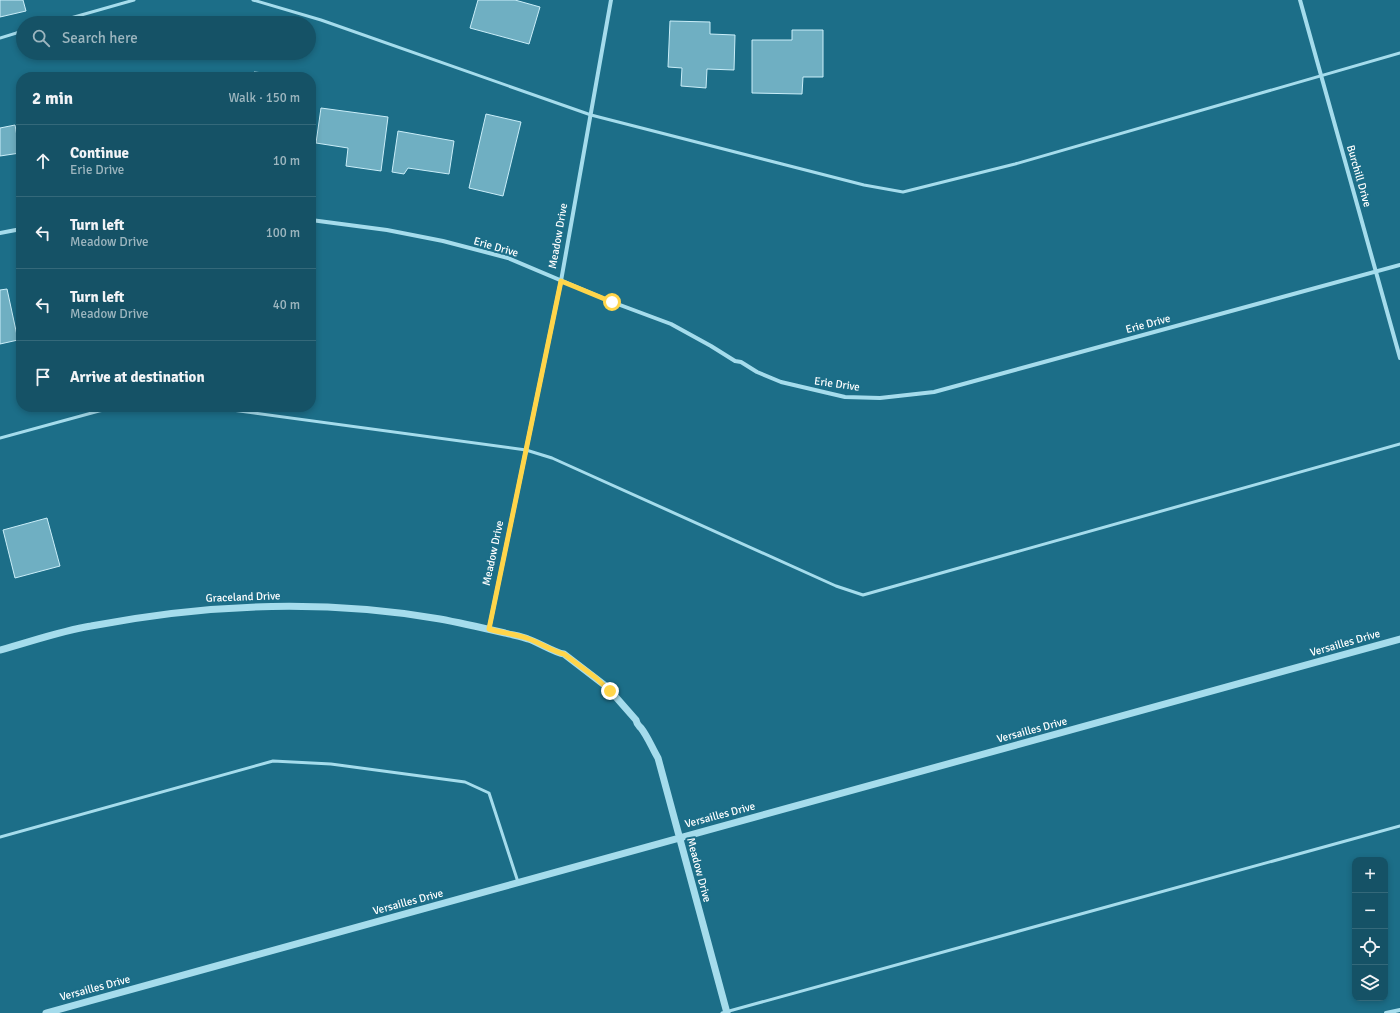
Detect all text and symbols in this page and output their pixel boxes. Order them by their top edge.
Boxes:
search box [16,16,316,60]
icon: search [30,27,52,49]
text: Search here [62,29,138,47]
text: 2 min [32,88,73,109]
text: Walk · 150 m [229,90,300,106]
street label: Burchill Drive [1344,143,1374,209]
text: Continue [70,144,129,162]
icon: ahead [32,150,54,172]
text: 10 m [273,153,300,169]
text: Erie Drive [70,162,124,178]
street label: Meadow Drive [546,202,570,270]
text: Turn left [70,216,124,234]
icon: left [32,222,54,244]
text: 100 m [266,225,300,241]
text: Meadow Drive [70,234,148,250]
street label: Erie Drive [472,234,520,260]
text: Turn left [70,288,124,306]
route start [603,293,621,311]
icon: left [32,294,54,316]
text: 40 m [273,297,300,313]
text: Meadow Drive [70,306,148,322]
street label: Erie Drive [1124,312,1172,336]
icon: arrive [32,366,54,388]
text: Arrive at destination [70,368,205,386]
street label: Erie Drive [813,374,861,394]
street label: Meadow Drive [480,519,506,587]
street label: Graceland Drive [205,589,281,605]
street label: Versailles Drive [1308,627,1382,659]
route end [601,682,619,700]
street label: Versailles Drive [995,714,1069,746]
street label: Versailles Drive [683,799,757,831]
street label: Meadow Drive [684,836,714,904]
map controls [1352,857,1388,1001]
button: + [1352,857,1388,893]
street label: Versailles Drive [371,886,445,918]
button: − [1352,893,1388,929]
button: locate [1352,929,1388,965]
button: layers [1352,965,1388,1001]
street label: Versailles Drive [58,972,132,1004]

